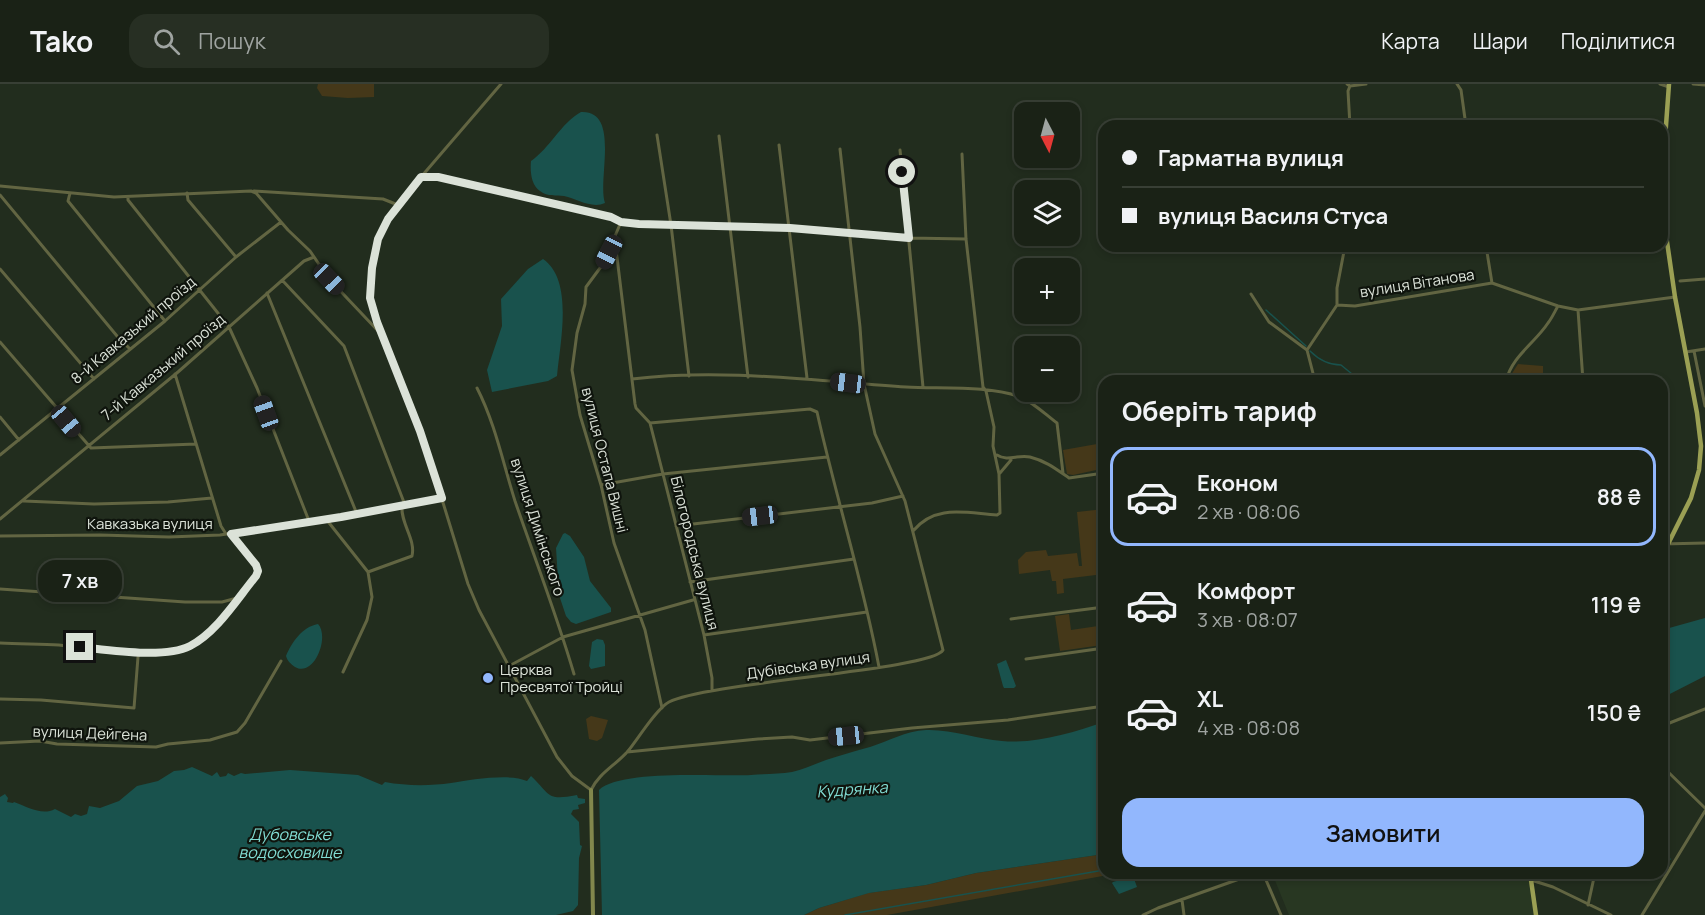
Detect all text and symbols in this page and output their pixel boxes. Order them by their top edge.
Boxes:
search box [129,14,549,68]
text: Tako [30,22,93,60]
icon: search [150,25,183,58]
text: Пошук [198,26,266,56]
text: Карта [1381,27,1440,55]
text: Шари [1473,27,1528,55]
text: Поділитися [1561,27,1675,55]
north arrow [1014,102,1080,168]
map controls [1014,102,1080,402]
text: Гарматна вулиця [1158,143,1344,173]
route start [888,158,915,185]
button: layers [1014,180,1080,246]
text: вулиця Василя Стуса [1158,201,1388,231]
car [593,232,625,272]
button: + [1014,258,1080,324]
car [310,260,348,298]
street label: вулиця Вітанова [1358,264,1476,302]
street label: 8-й Кавказький проїзд [66,271,200,389]
street label: 7-й Кавказький проїзд [97,309,229,425]
button: − [1014,336,1080,402]
car [829,372,867,394]
street label: вулиця Остапа Вишні [577,385,633,535]
text: Оберіть тариф [1122,392,1317,429]
car [251,393,281,433]
car [48,401,84,441]
street label: вулиця Димінського [506,455,570,599]
text: Економ [1197,468,1278,498]
icon: car [1125,470,1179,524]
street label: Білогородська вулиця [666,474,724,632]
text: 88 ₴ [1597,482,1641,512]
text: 2 хв · 08:06 [1197,498,1301,525]
car [741,505,779,527]
street label: Кавказька вулиця [87,513,213,534]
callout: 7 хв [38,560,122,602]
text: 7 хв [62,567,98,594]
text: Комфорт [1197,576,1295,606]
icon: car [1125,578,1179,632]
text: 119 ₴ [1591,590,1641,620]
text: 3 хв · 08:07 [1197,606,1298,633]
route end [66,633,93,660]
street label: Дубівська вулиця [745,646,871,684]
place label: Церква Пресвятої Тройці [500,659,623,697]
marker: Церква Пресвятої Тройці [481,671,495,685]
text: XL [1197,684,1223,714]
icon: car [1125,686,1179,740]
text: 150 ₴ [1587,698,1641,728]
text: 4 хв · 08:08 [1197,714,1300,741]
street label: вулиця Дейгена [32,721,148,745]
car [827,725,865,747]
water label: Кудрянка [816,775,889,802]
button: Замовити [1122,798,1644,867]
water label: Дубовське водосховище [239,823,343,863]

